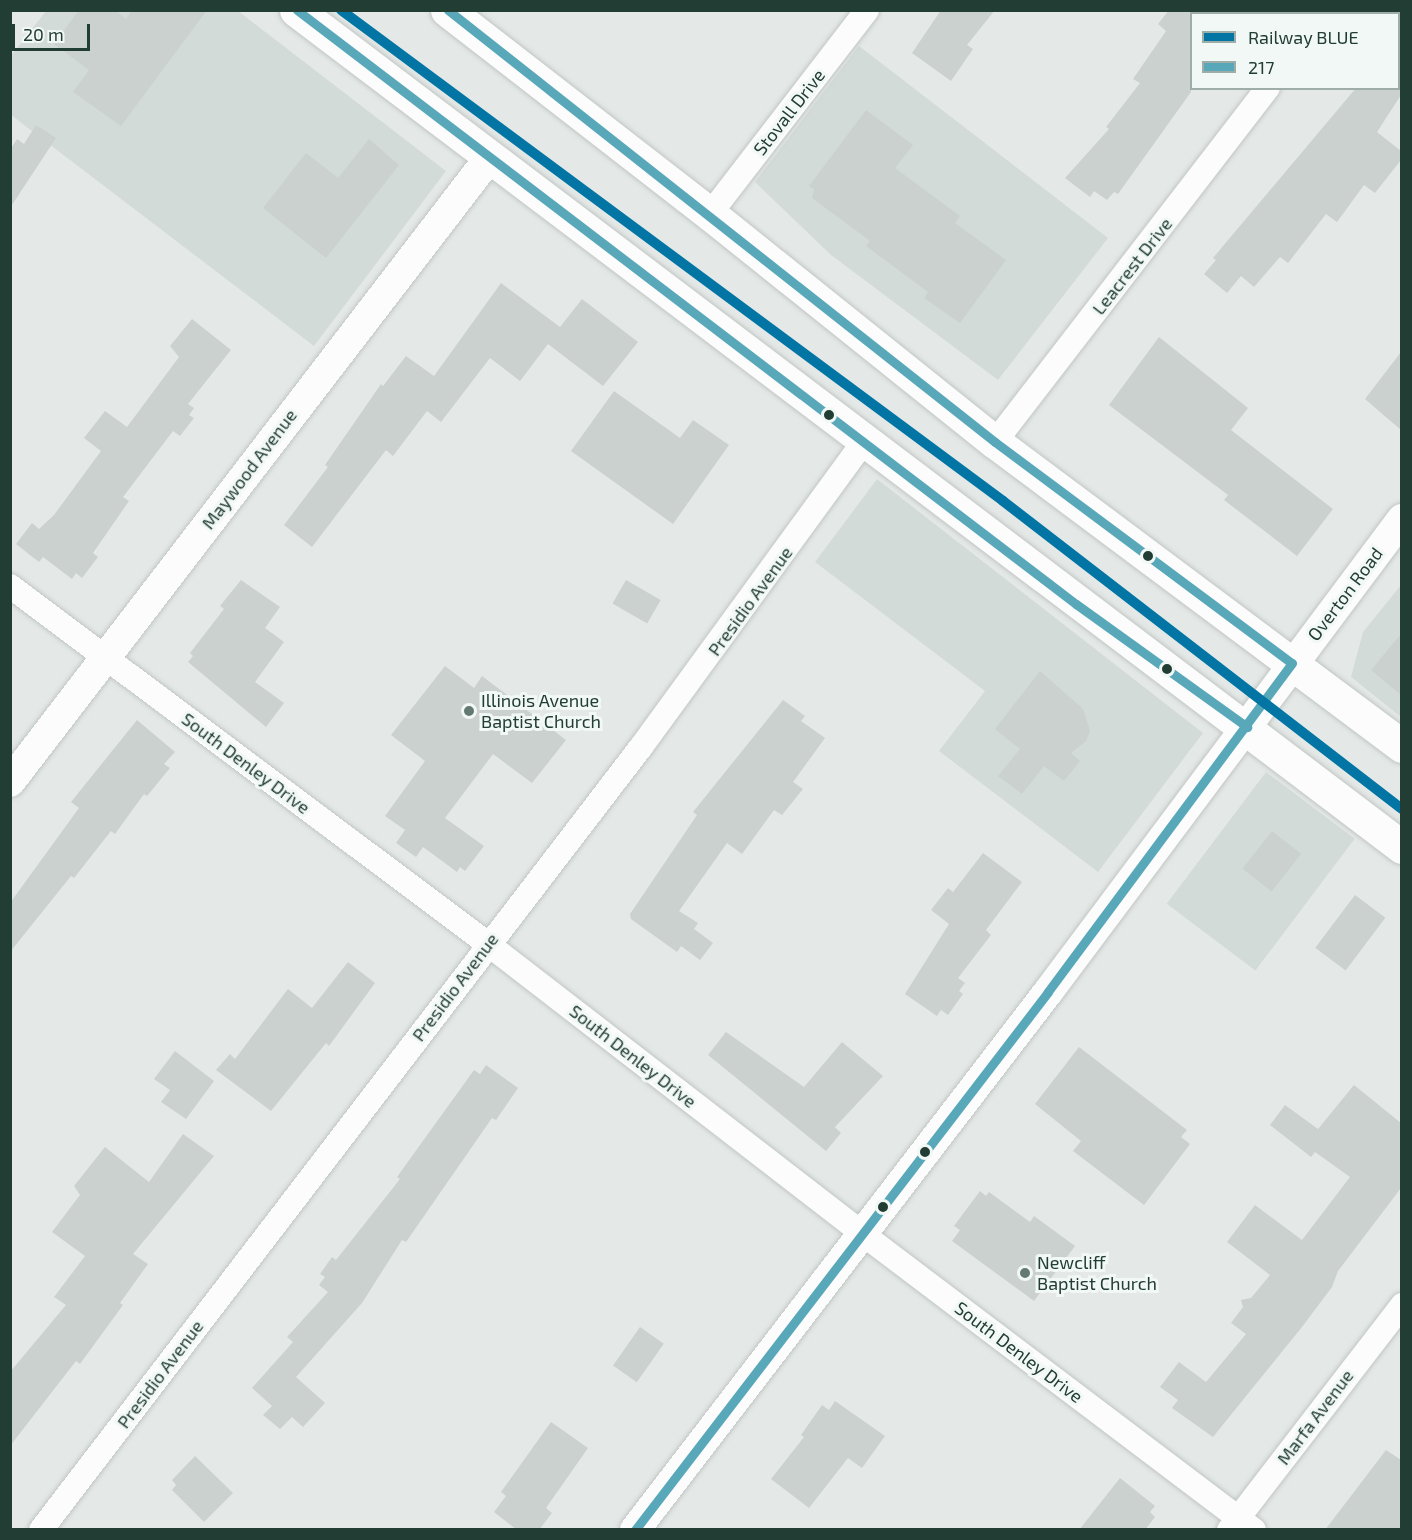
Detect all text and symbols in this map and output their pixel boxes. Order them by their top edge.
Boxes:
scale bar [15,12,93,50]
legend [1190,12,1400,90]
text: 20 m [23,23,64,45]
text: Railway BLUE [1248,26,1359,48]
text: 217 [1248,56,1275,78]
street label: Stovall Drive [749,64,829,160]
street label: Leacrest Drive [1087,213,1177,319]
street label: Maywood Avenue [197,405,301,533]
unlabelled marker [823,409,835,421]
street label: Presidio Avenue [703,542,797,660]
street label: Overton Road [1303,543,1387,645]
unlabelled marker [1142,550,1154,562]
unlabelled marker [1161,663,1173,675]
place label: Illinois Avenue Baptist Church [481,690,601,732]
marker: Illinois Avenue Baptist Church [462,704,476,718]
street label: South Denley Drive [178,708,314,818]
street label: Presidio Avenue [407,929,503,1045]
street label: South Denley Drive [565,1000,701,1112]
unlabelled marker [919,1146,931,1158]
unlabelled marker [877,1201,889,1213]
place label: Newcliff Baptist Church [1037,1252,1157,1294]
marker: Newcliff Baptist Church [1018,1266,1032,1280]
street label: South Denley Drive [951,1297,1087,1407]
street label: Presidio Avenue [112,1316,208,1432]
street label: Marfa Avenue [1272,1365,1358,1469]

